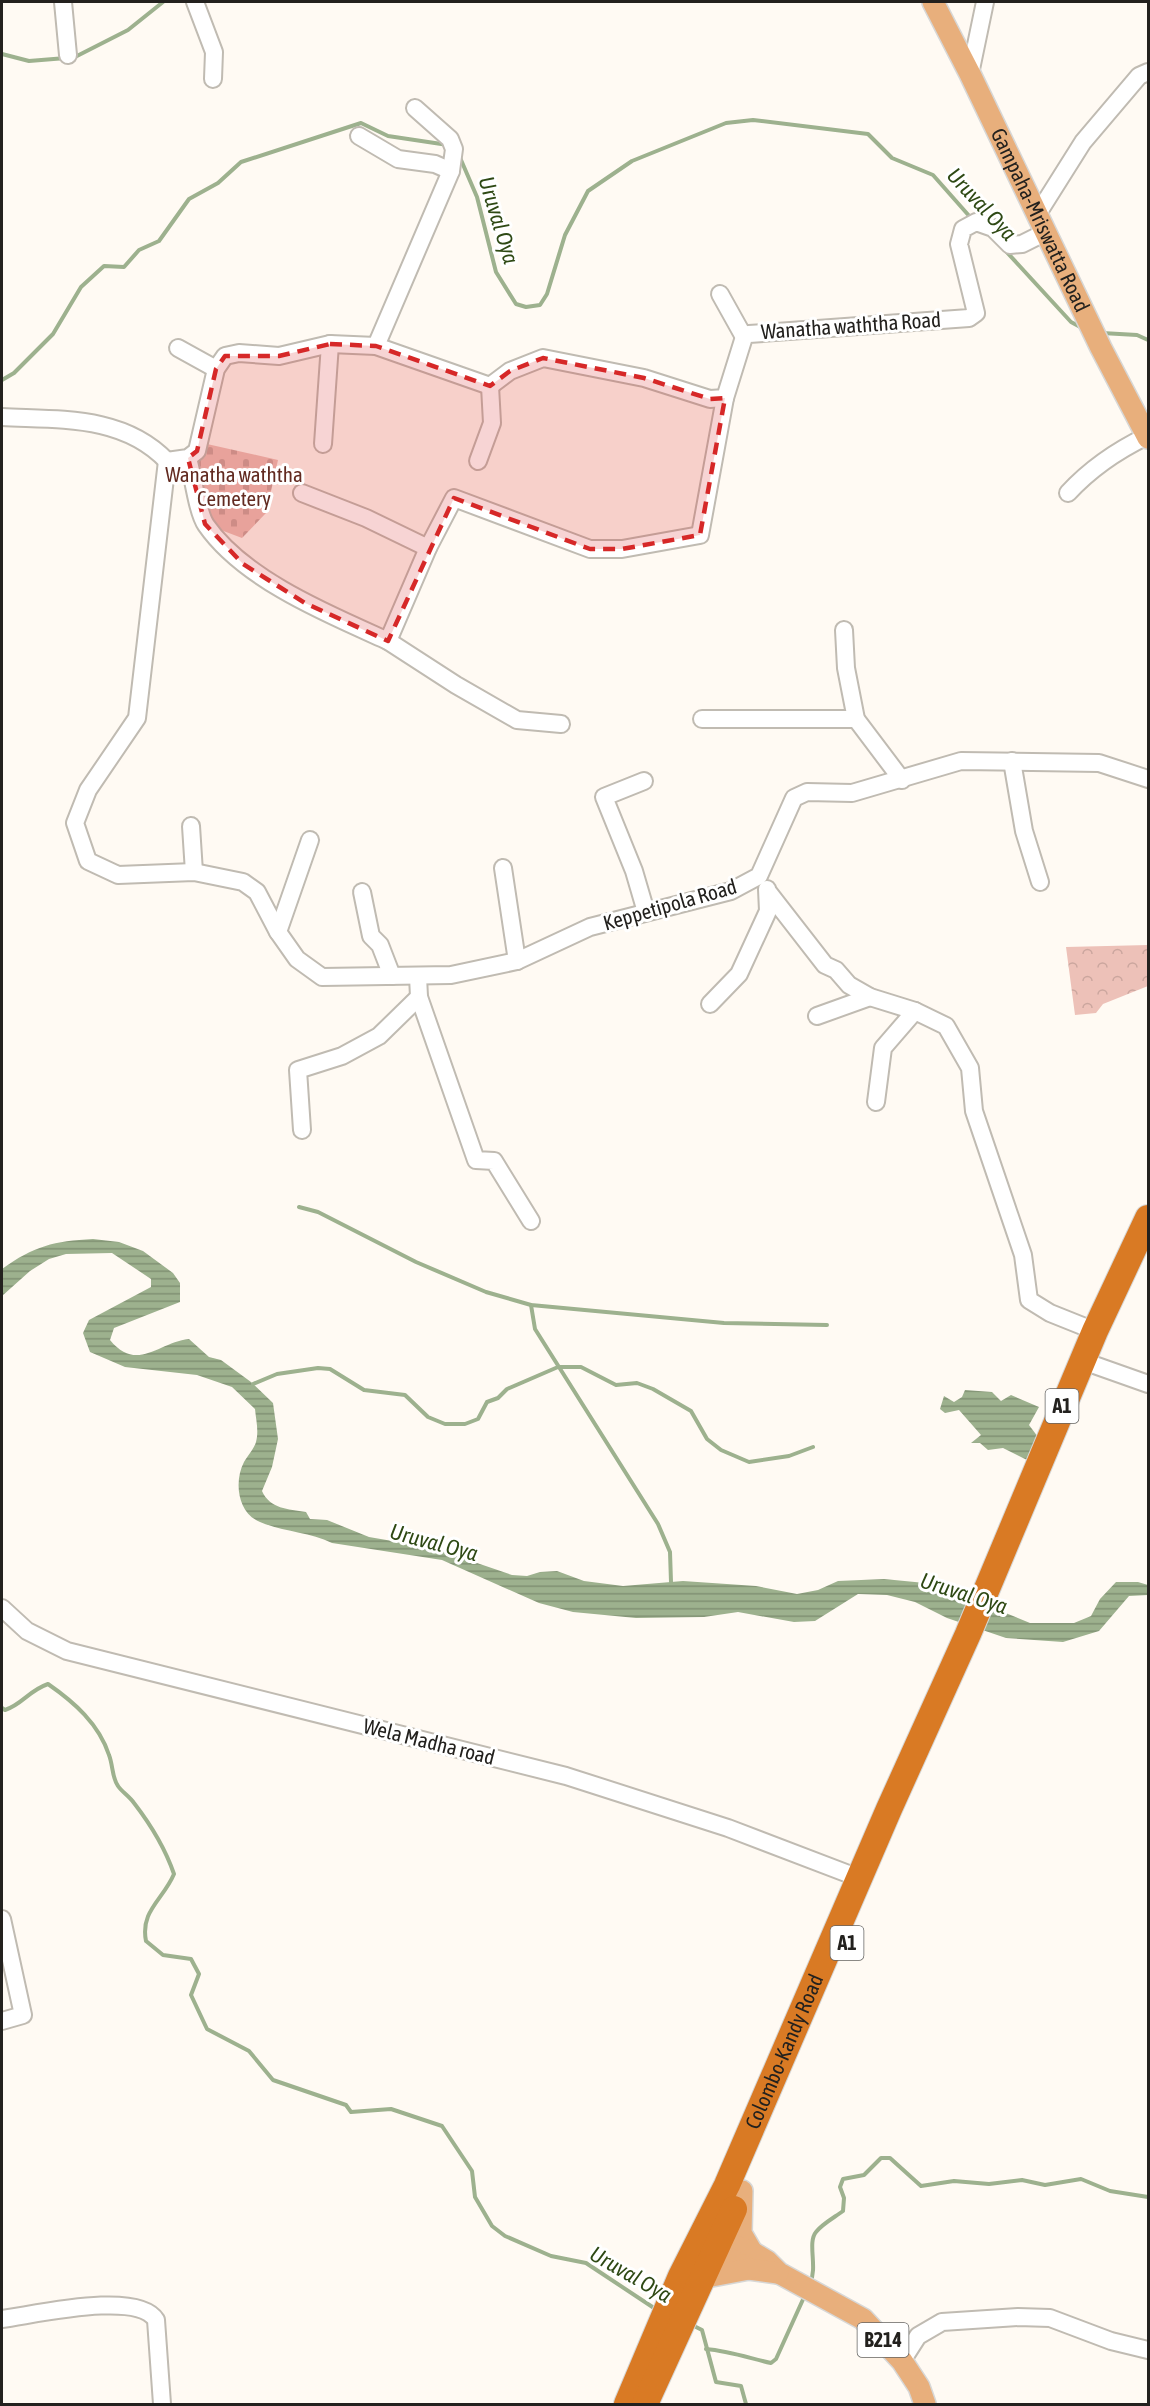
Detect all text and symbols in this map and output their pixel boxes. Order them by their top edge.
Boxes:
street label: Gampaha-Mriswatta Road [987,124,1095,315]
water label: Uruval Oya [942,162,1022,246]
water label: Uruval Oya [473,173,525,267]
street label: Wanatha waththa Road [760,307,942,343]
park label: Wanatha waththa Cemetery [165,462,303,510]
street label: Keppetipola Road [600,874,739,935]
road number: A1 [1046,1389,1078,1423]
water label: Uruval Oya [387,1518,481,1566]
water label: Uruval Oya [917,1567,1011,1619]
street label: Wela Madha road [361,1713,498,1769]
road number: A1 [830,1926,864,1960]
street label: Colombo-Kandy Road [740,1970,827,2132]
water label: Uruval Oya [586,2240,676,2308]
road number: B214 [858,2323,908,2357]

